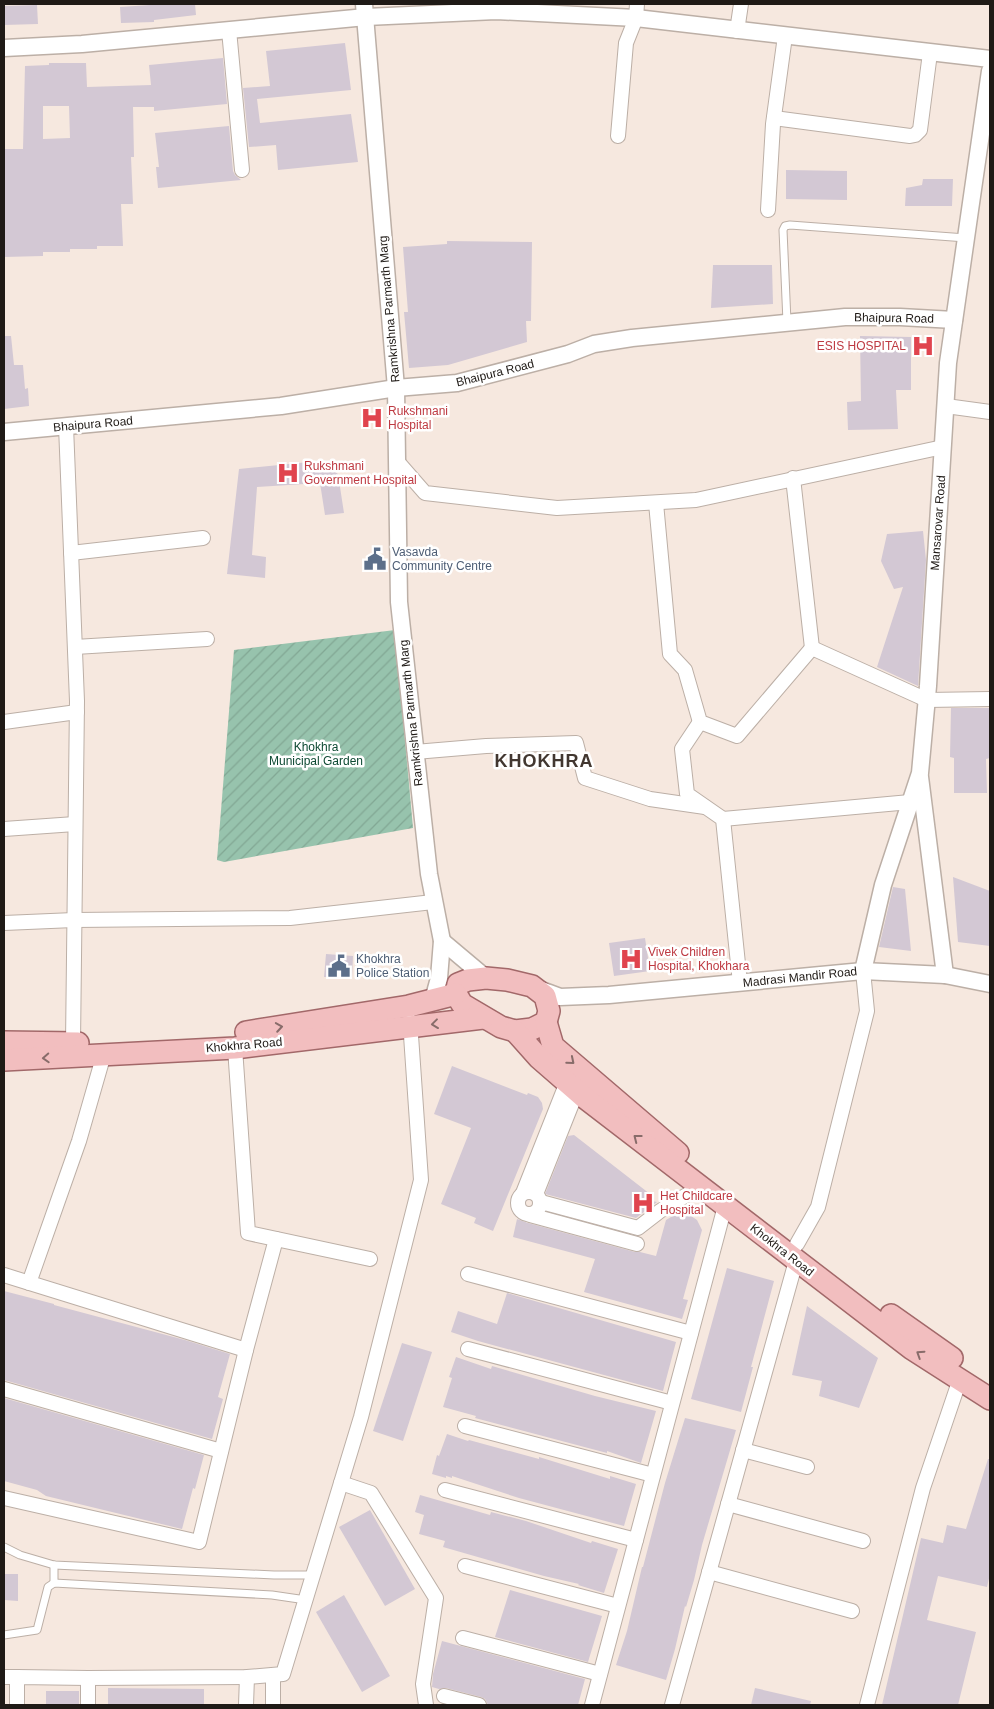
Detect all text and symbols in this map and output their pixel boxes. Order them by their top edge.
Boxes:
street label: Ramkrishna Parmarth Marg [376,235,402,383]
street label: Bhaipura Road [854,310,934,326]
hospital icon: ESIS HOSPITAL [910,333,936,359]
place label: ESIS HOSPITAL [817,339,906,353]
street label: Bhaipura Road [454,357,536,389]
place label: Rukshmani Hospital [388,404,448,432]
hospital icon: Rukshmani Hospital [359,405,385,431]
street label: Bhaipura Road [53,414,133,434]
place label: Rukshmani Government Hospital [304,459,417,487]
hospital icon: Rukshmani Government Hospital [275,460,301,486]
street label: Mansarovar Road [928,475,948,571]
place label: Vasavda Community Centre [392,545,492,573]
public building icon: Vasavda Community Centre [362,546,388,572]
street label: Ramkrishna Parmarth Marg [396,639,426,787]
park label: Khokhra Municipal Garden [269,740,363,768]
district label: KHOKHRA [495,751,594,771]
place label: Vivek Children Hospital, Khokhara [648,945,750,973]
hospital icon: Vivek Children Hospital, Khokhara [618,946,644,972]
place label: Khokhra Police Station [356,952,429,980]
public building icon: Khokhra Police Station [326,953,352,979]
street label: Madrasi Mandir Road [742,964,858,990]
one-way arrow [430,1018,438,1029]
one-way arrow [275,1023,284,1033]
street label: Khokhra Road [205,1035,283,1055]
one-way arrow [42,1052,50,1063]
one-way arrow [565,1056,574,1064]
one-way arrow [634,1135,643,1144]
place label: Het Childcare Hospital [660,1189,733,1217]
hospital icon: Het Childcare Hospital [630,1190,656,1216]
street label: Khokhra Road [747,1221,817,1279]
one-way arrow [916,1350,925,1360]

